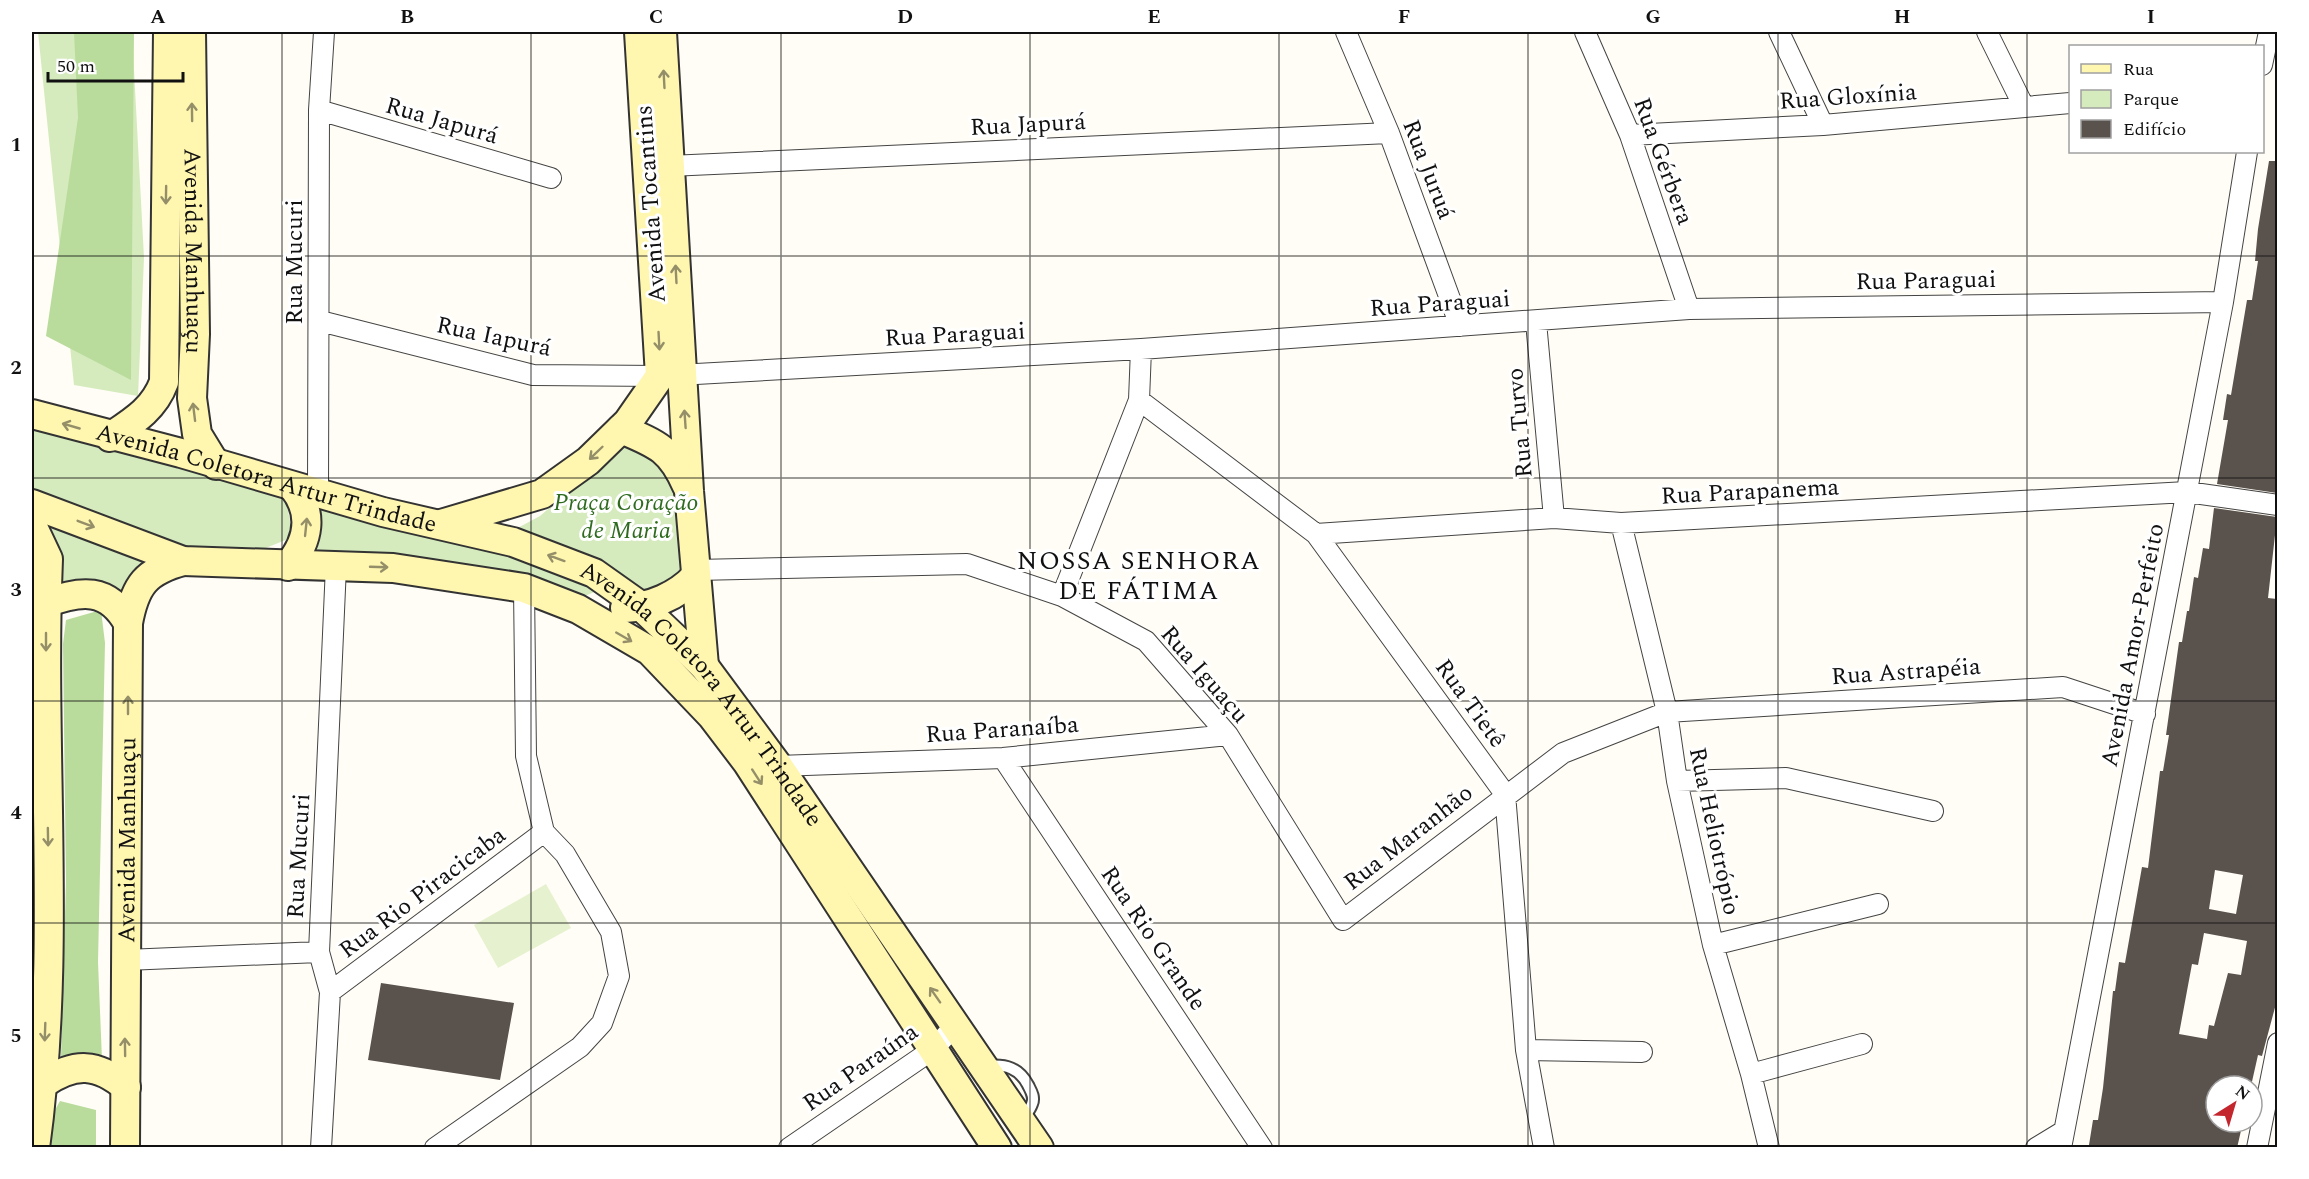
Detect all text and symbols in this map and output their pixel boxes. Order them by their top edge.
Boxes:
text: A [150,2,166,32]
text: B [400,2,414,32]
text: C [649,2,663,32]
text: D [897,2,913,32]
text: E [1147,2,1161,32]
text: F [1398,2,1410,32]
text: G [1645,2,1661,32]
text: H [1894,2,1910,32]
text: I [2147,2,2155,32]
scale bar [48,45,183,83]
legend [2069,45,2264,153]
text: 50 m [57,53,95,80]
text: Rua [2123,56,2154,83]
one-way arrow [659,70,670,90]
street label: Rua Gloxínia [1778,74,1918,120]
text: Parque [2123,86,2179,113]
street label: Rua Japurá [381,88,503,154]
street label: Rua Gérbera [1623,93,1703,230]
one-way arrow [186,103,198,123]
street label: Avenida Tocantins [626,104,676,304]
street label: Rua Japurá [969,104,1087,146]
street label: Rua Juruá [1393,114,1464,225]
text: Edifício [2123,116,2186,143]
text: 1 [10,130,22,160]
street label: Avenida Manhuaçu [174,148,212,355]
one-way arrow [160,184,172,204]
street label: Rua Mucuri [277,199,313,325]
street label: Rua Paraguai [1855,262,1997,300]
one-way arrow [670,265,681,285]
street label: Rua Paraguai [1369,281,1512,327]
street label: Rua Iapurá [433,307,555,367]
street label: Rua Paraguai [884,313,1026,357]
one-way arrow [653,331,664,351]
text: 2 [10,353,22,383]
street label: Rua Turvo [1497,366,1543,480]
one-way arrow [188,403,199,422]
one-way arrow [679,410,690,430]
street label: Avenida Coletora Artur Trindade [92,414,440,543]
one-way arrow [62,419,81,431]
one-way arrow [589,445,604,460]
street label: Rua Parapanema [1660,469,1840,515]
park label: Praça Coração de Maria [553,485,699,549]
one-way arrow [301,517,312,537]
one-way arrow [76,520,95,531]
street label: Avenida Amor-Perfeito [2092,520,2174,770]
district label: NOSSA SENHORA DE FÁTIMA [1017,541,1261,611]
one-way arrow [547,552,565,563]
street label: Avenida Coletora Artur Trindade [574,552,831,834]
one-way arrow [369,561,389,573]
text: 3 [10,575,22,605]
street label: Rua Iguaçu [1151,618,1257,732]
one-way arrow [615,631,632,643]
one-way arrow [40,632,52,652]
street label: Rua Astrapéia [1830,649,1982,695]
street label: Rua Tietê [1426,652,1515,756]
one-way arrow [122,696,133,716]
street label: Rua Paranaíba [924,707,1080,753]
street label: Avenida Manhuaçu [109,737,146,943]
street label: Rua Heliotrópio [1679,744,1749,919]
one-way arrow [751,768,763,785]
street label: Rua Maranhão [1336,776,1481,900]
street label: Rua Mucuri [278,792,320,920]
text: 4 [10,798,22,828]
street label: Rua Rio Piracicaba [331,818,514,968]
one-way arrow [42,827,54,847]
street label: Rua Rio Grande [1091,859,1215,1018]
one-way arrow [929,987,941,1003]
street label: Rua Paraúna [795,1014,926,1121]
text: 5 [10,1021,22,1051]
one-way arrow [39,1022,51,1042]
one-way arrow [120,1038,131,1058]
north arrow [2204,1074,2264,1134]
text: N [2230,1079,2255,1106]

